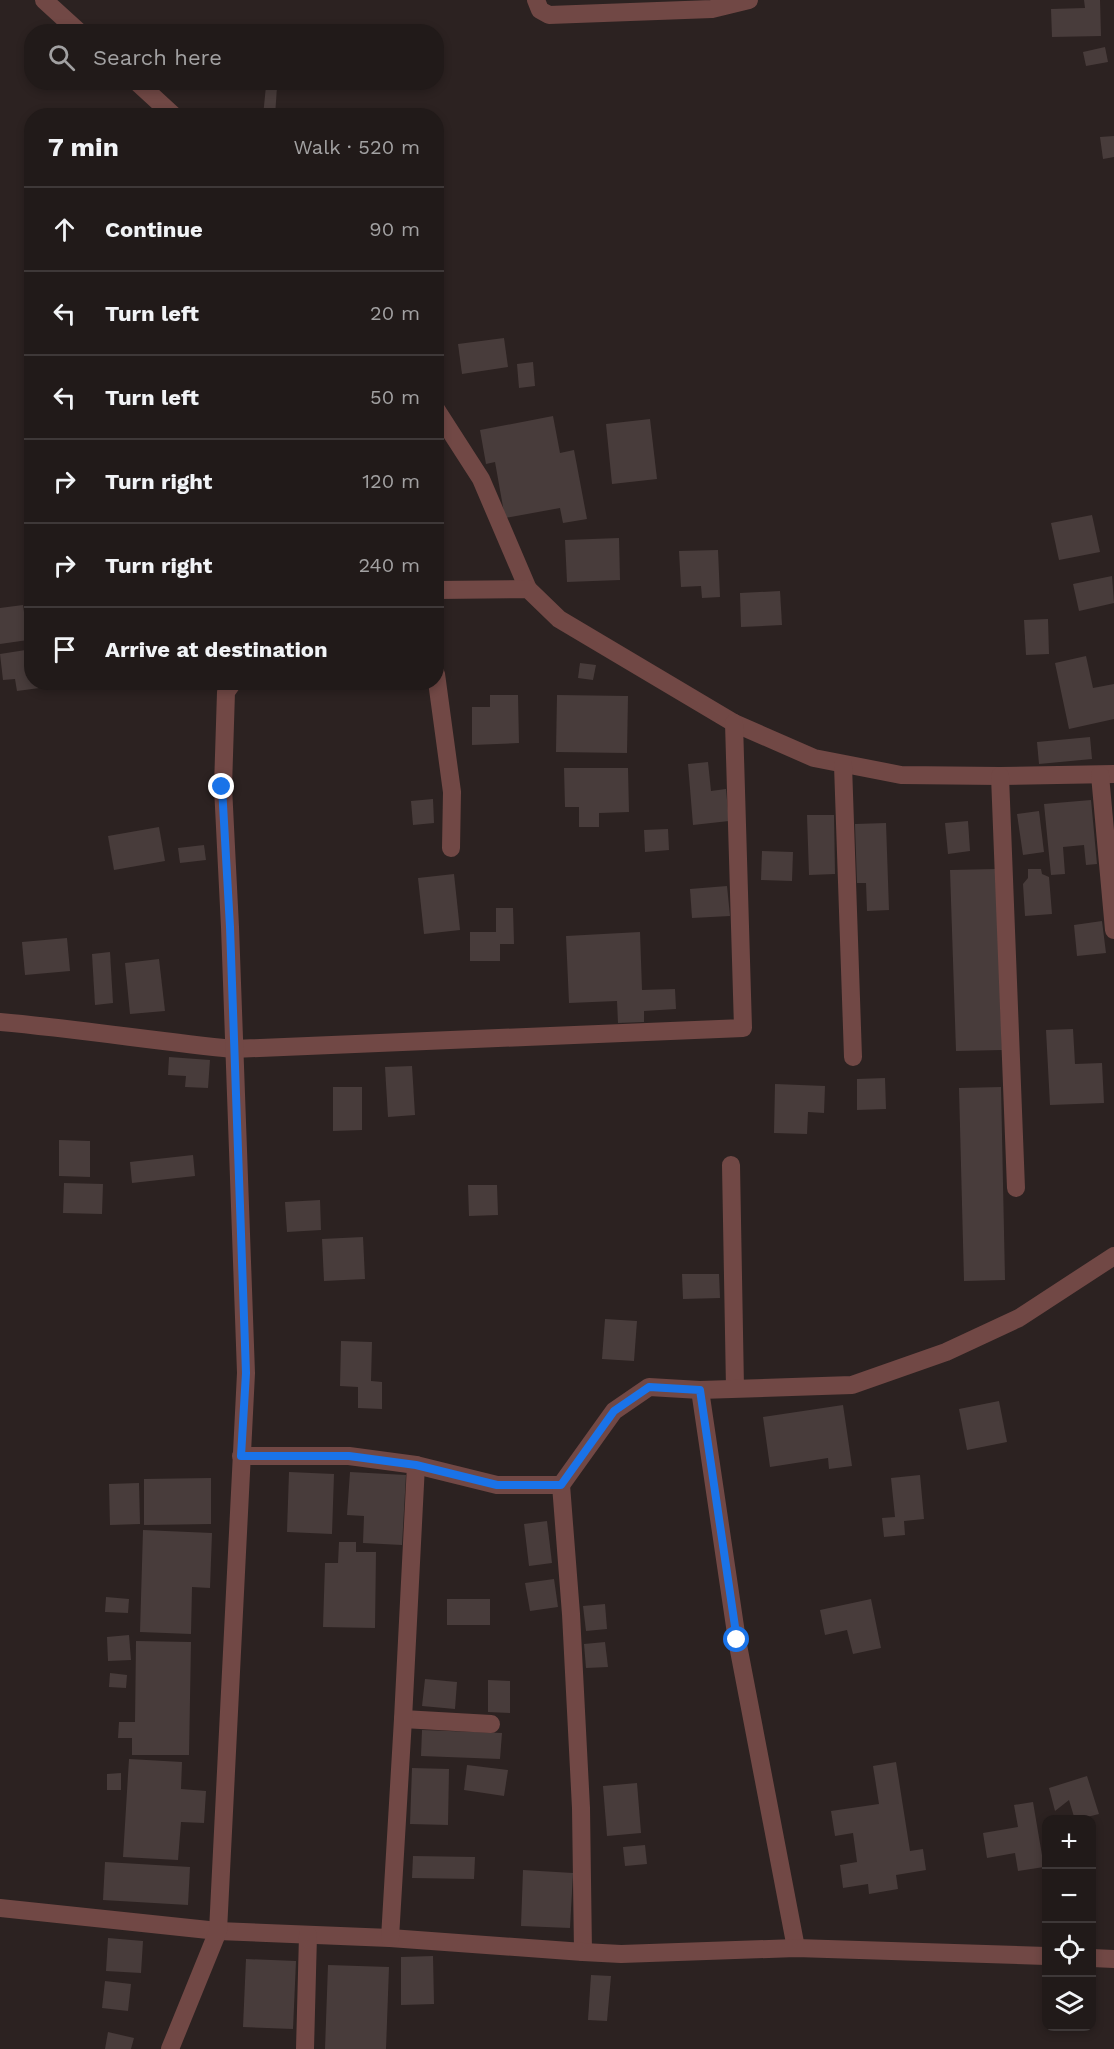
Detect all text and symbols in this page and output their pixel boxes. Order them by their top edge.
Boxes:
search box [24,24,444,90]
icon: search [45,41,78,74]
text: Search here [93,45,222,70]
text: 7 min [48,132,119,162]
text: Walk · 520 m [293,135,420,159]
icon: ahead [48,213,81,246]
text: Continue [105,217,203,242]
text: 90 m [369,217,420,241]
icon: left [48,297,81,330]
text: Turn left [105,301,199,326]
text: 20 m [370,301,420,325]
icon: left [48,381,81,414]
text: Turn left [105,385,199,410]
text: 50 m [370,385,420,409]
icon: right [48,465,81,498]
text: Turn right [105,469,212,494]
text: 120 m [362,469,420,493]
icon: right [48,549,81,582]
text: Turn right [105,553,212,578]
text: 240 m [358,553,420,577]
icon: arrive [48,633,81,666]
text: Arrive at destination [105,637,328,662]
route end [208,773,234,799]
route start [723,1626,749,1652]
map controls [1042,1815,1096,2031]
button: + [1042,1815,1096,1869]
button: − [1042,1869,1096,1923]
button: locate [1042,1923,1096,1977]
button: layers [1042,1977,1096,2031]

